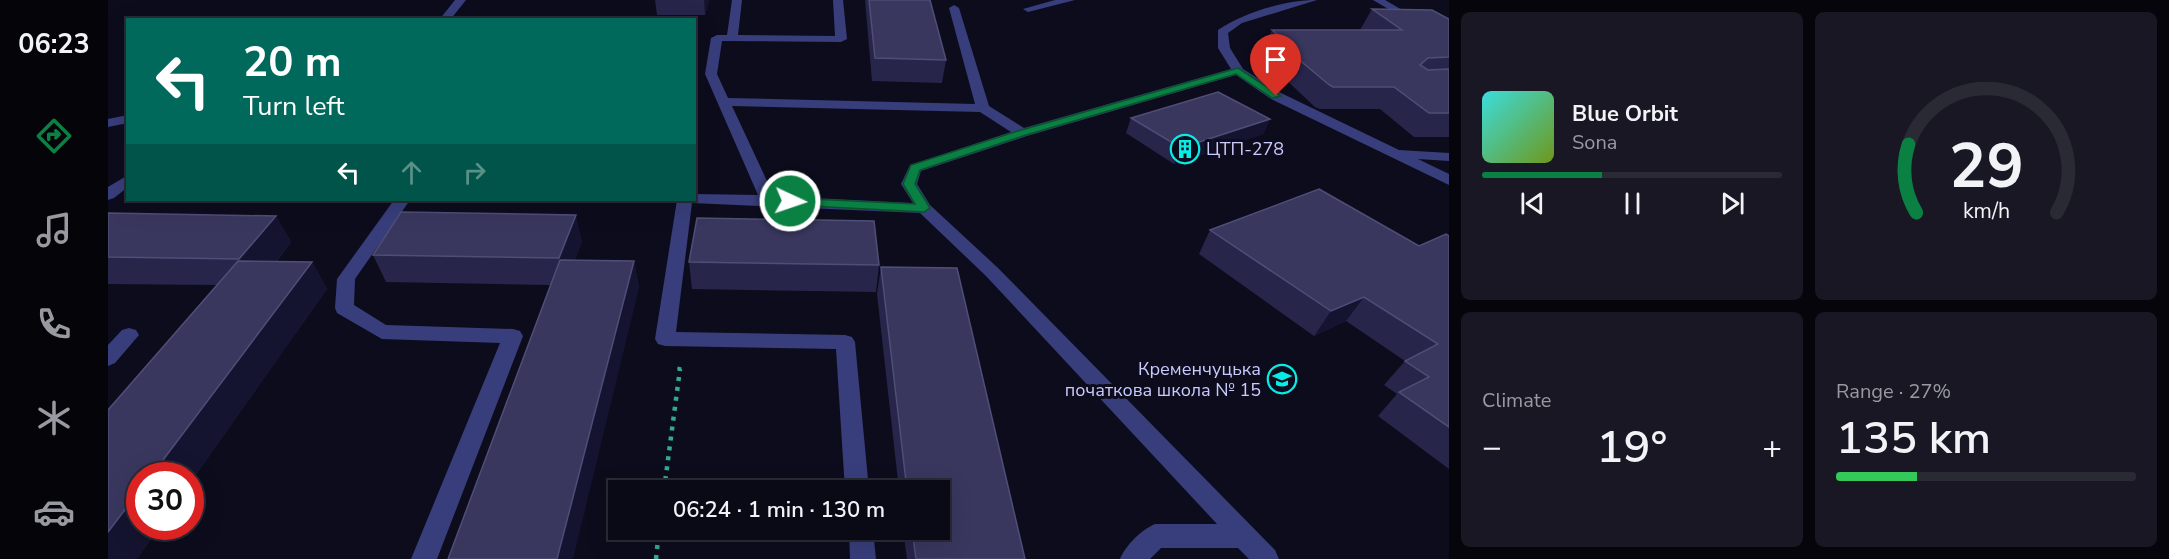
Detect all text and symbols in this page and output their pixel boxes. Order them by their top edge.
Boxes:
text: 06:23 [18,26,90,63]
text: 20 m [243,34,342,91]
pin [1250,34,1301,96]
icon: left [144,42,222,120]
icon: arrive [1259,43,1292,76]
text: Turn left [243,88,344,125]
text: Blue Orbit [1572,99,1678,129]
icon: directions [33,115,75,157]
text: 29 [1949,124,2023,209]
text: Sona [1572,129,1617,156]
building icon: ЦТП-278 [1169,133,1201,165]
place label: ЦТП-278 [1206,137,1284,161]
icon: left [332,156,365,189]
icon: ahead [395,156,428,189]
icon: right [458,156,491,189]
position arrow [758,169,822,233]
icon: previous [1516,187,1549,220]
icon: pause [1616,187,1649,220]
icon: next [1716,187,1749,220]
text: km/h [1962,196,2010,226]
icon: music [33,209,75,251]
icon: phone [33,303,75,345]
place label: Кременчуцька початкова школа № 15 [1065,357,1261,402]
school or university icon: Кременчуцька початкова школа № 15 [1266,363,1298,395]
text: Range · 27% [1836,378,1951,405]
text: Climate [1482,387,1551,414]
icon: climate [33,397,75,439]
text: 135 km [1836,408,1991,469]
text: 19° [1597,417,1667,478]
text: − [1482,425,1502,470]
text: + [1762,425,1782,470]
speed limit sign: 30 [126,462,204,540]
icon: car [33,491,75,533]
text: 06:24 · 1 min · 130 m [673,495,885,525]

